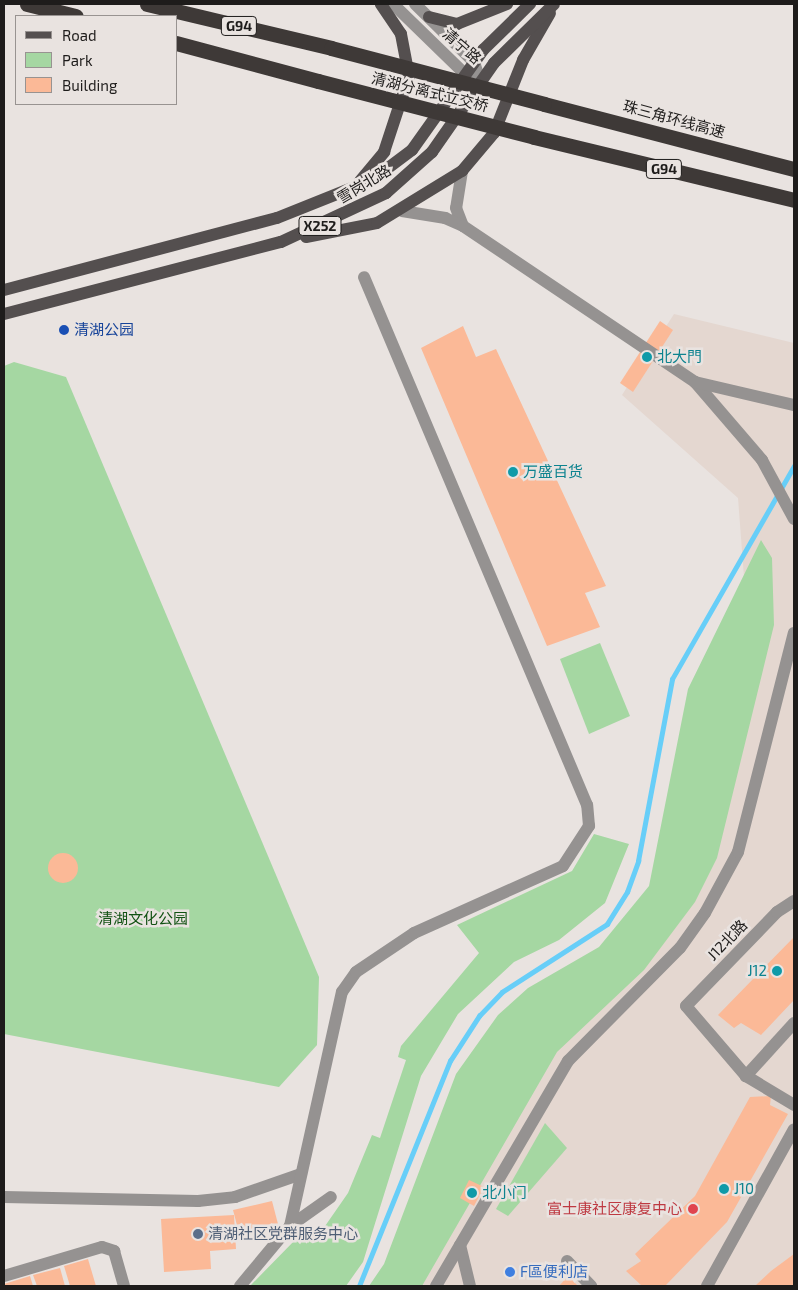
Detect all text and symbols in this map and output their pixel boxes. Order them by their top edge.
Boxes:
legend [15,15,178,105]
road number: G94 [220,15,258,38]
street label: 清宁路 [439,24,485,68]
text: Road [62,26,97,44]
text: Park [62,51,93,69]
street label: 清湖分离式立交桥 [370,69,490,115]
text: Building [62,76,117,94]
street label: 珠三角环线高速 [621,97,727,141]
road number: G94 [645,157,683,180]
street label: 雪岗北路 [334,161,394,207]
road number: X252 [298,215,342,238]
place label: 清湖公园 [74,321,134,339]
marker: 清湖公园 [58,324,70,336]
place label: 北大門 [657,348,702,366]
marker: 北大門 [641,351,653,363]
place label: 万盛百货 [523,463,583,481]
marker: 万盛百货 [507,466,519,478]
park label: 清湖文化公园 [98,910,188,928]
street label: J12北路 [703,916,751,964]
place label: J12 [748,962,767,980]
marker: J12 [771,965,783,977]
place label: J10 [734,1180,754,1198]
marker: J10 [718,1183,730,1195]
place label: 北小门 [482,1184,527,1202]
marker: 北小门 [466,1187,478,1199]
place label: 富士康社区康复中心 [547,1200,682,1218]
marker: 富士康社区康复中心 [686,1202,700,1216]
place label: 清湖社区党群服务中心 [208,1225,358,1243]
marker: 清湖社区党群服务中心 [192,1228,204,1240]
place label: F區便利店 [520,1263,588,1281]
marker: F區便利店 [504,1266,516,1278]

